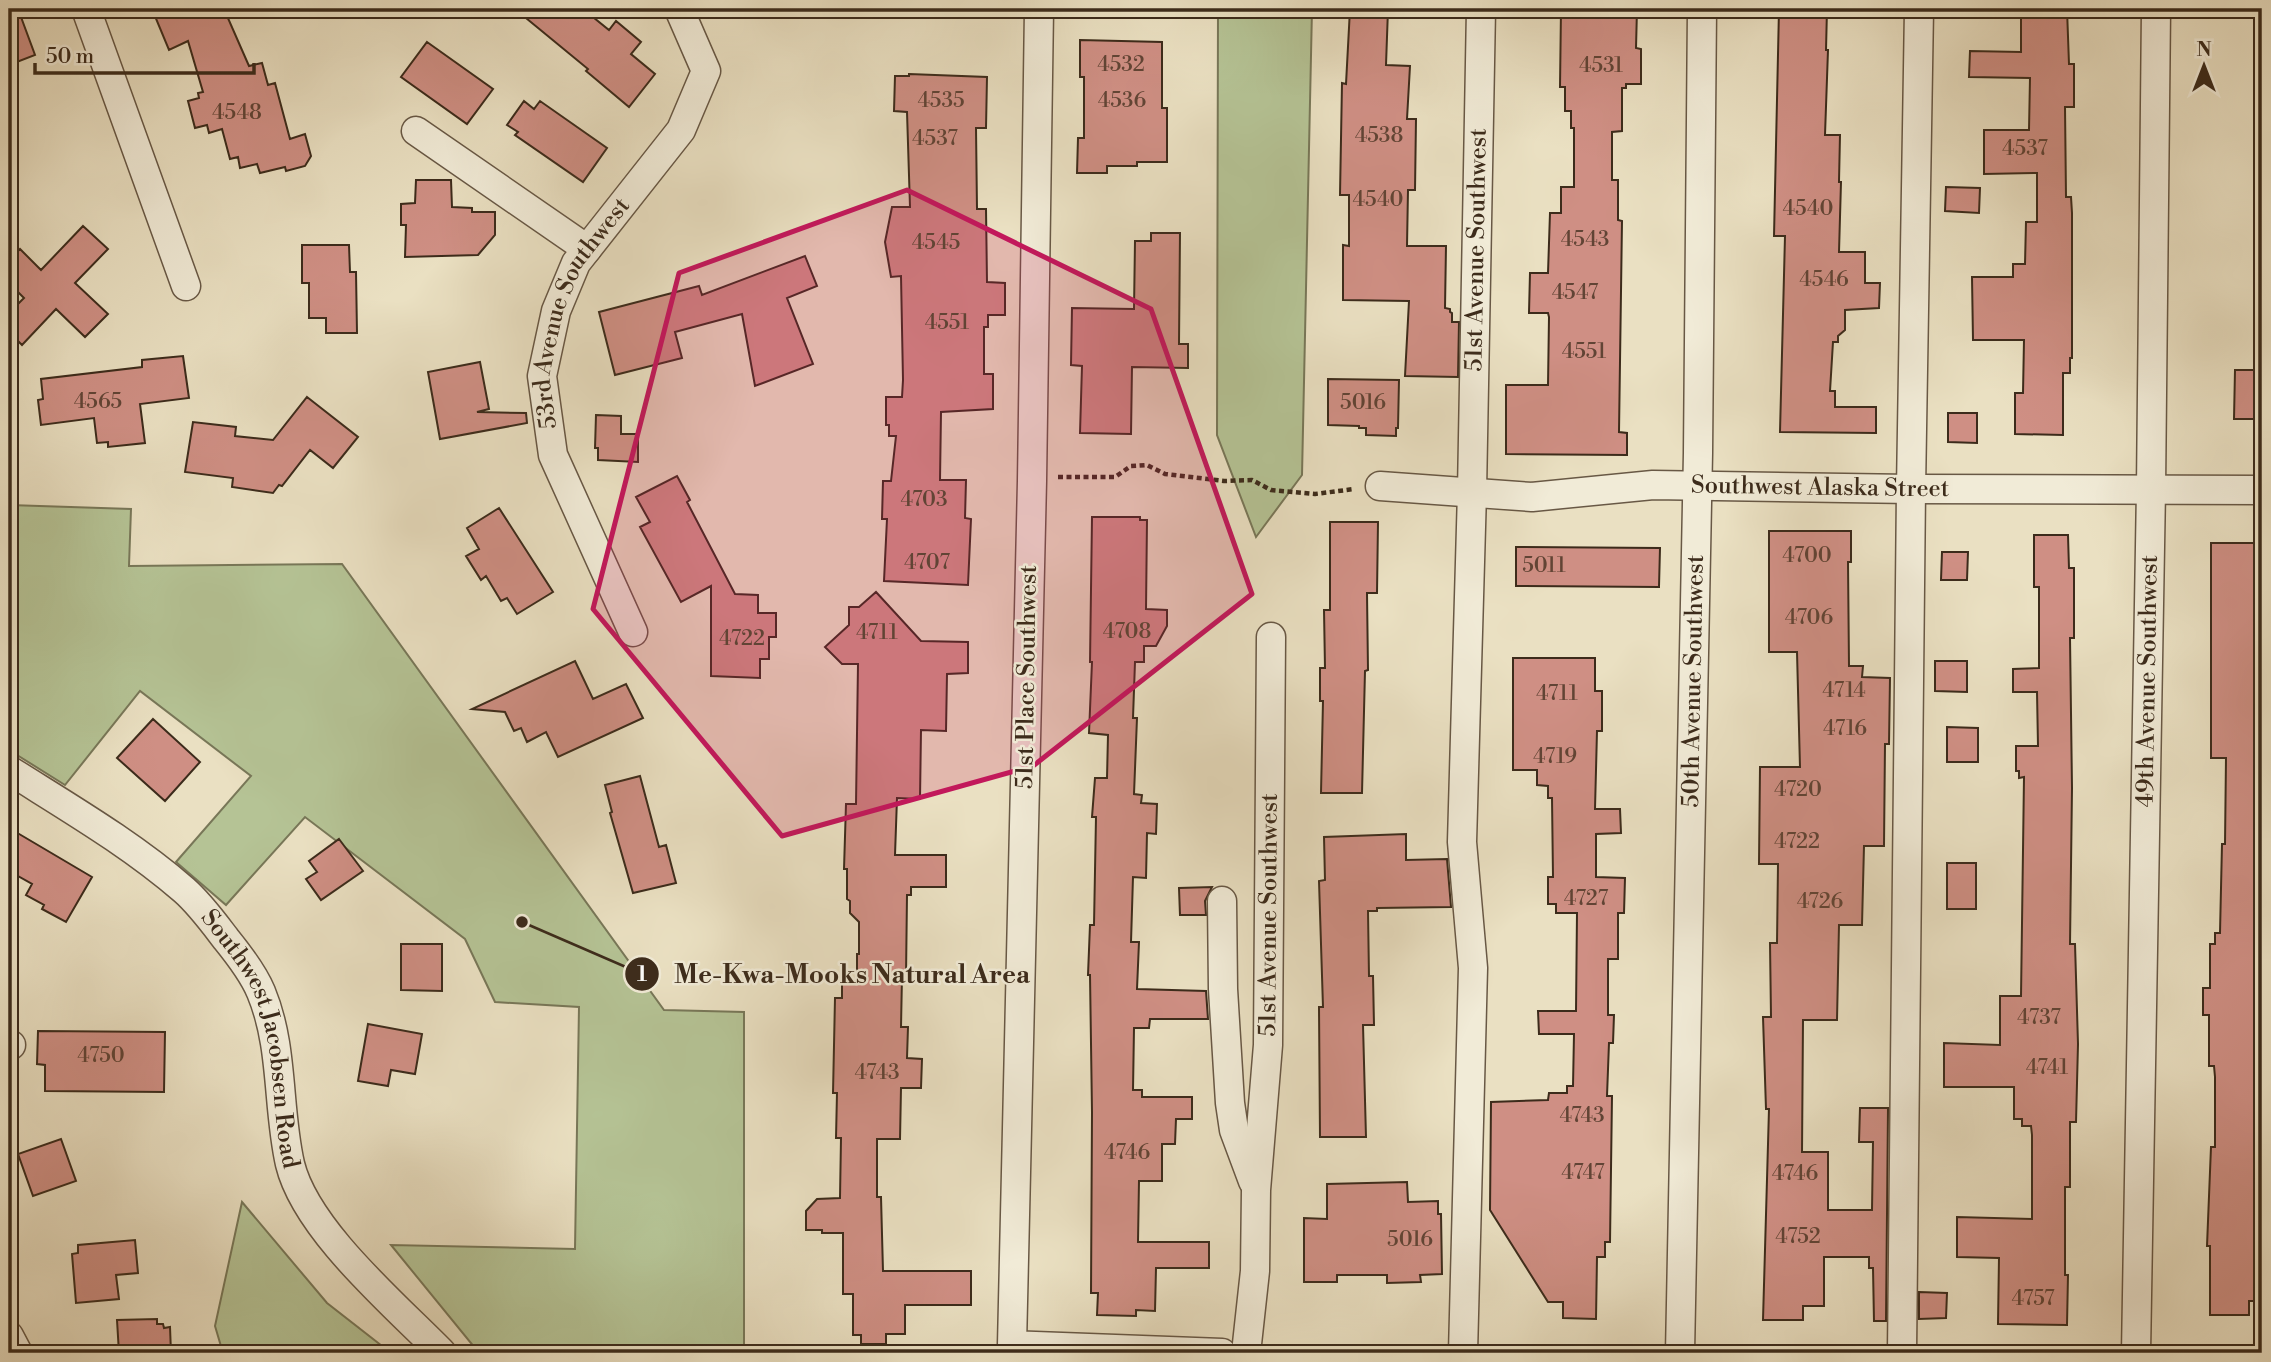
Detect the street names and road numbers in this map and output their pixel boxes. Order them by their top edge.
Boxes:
street label: 51st Avenue Southwest [1459,127,1494,372]
street label: 53rd Avenue Southwest [527,191,637,431]
street label: Southwest Alaska Street [1691,471,1950,504]
street label: 50th Avenue Southwest [1676,554,1711,808]
street label: 49th Avenue Southwest [2130,554,2165,808]
street label: 51st Place Southwest [1010,564,1044,789]
street label: 51st Avenue Southwest [1253,793,1285,1037]
street label: Southwest Jacobsen Road [194,904,306,1172]

